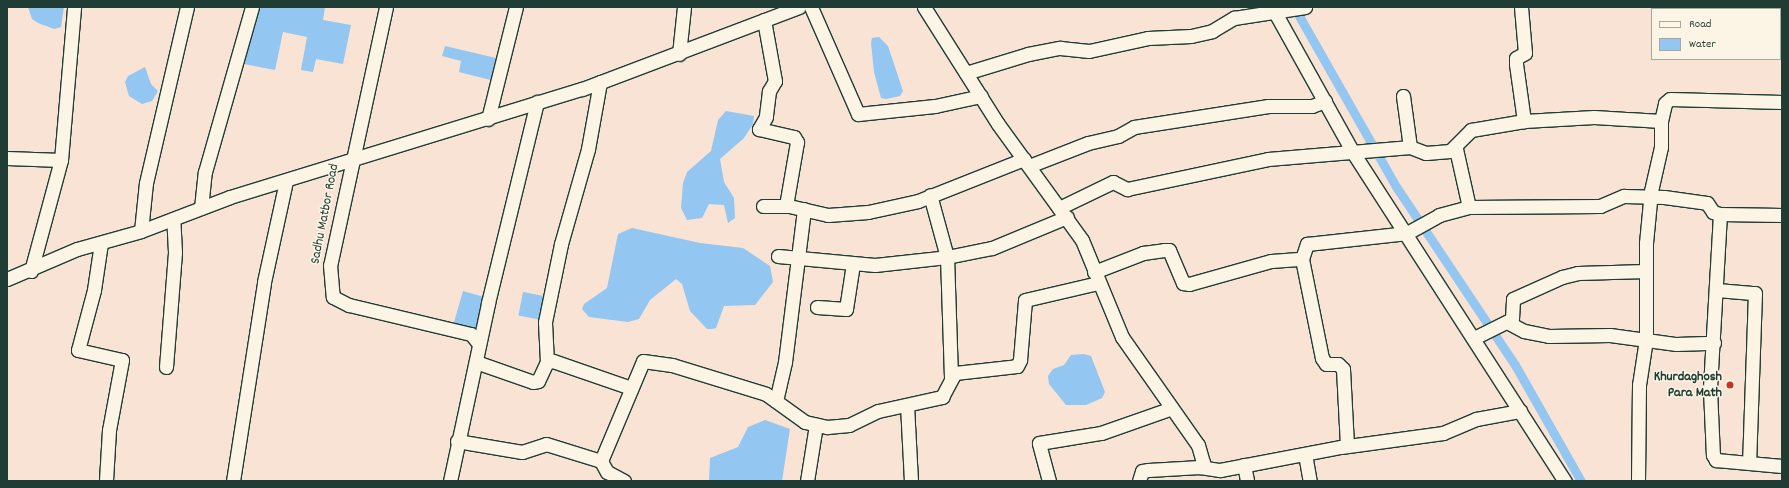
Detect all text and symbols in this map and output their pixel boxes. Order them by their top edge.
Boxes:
legend [1651,8,1781,60]
text: Road [1689,16,1711,33]
text: Water [1689,36,1716,53]
street label: Sadhu Matbor Road [307,162,343,266]
place label: Khurdaghosh Para Math [1654,369,1722,402]
marker: Khurdaghosh Para Math [1725,380,1735,390]

